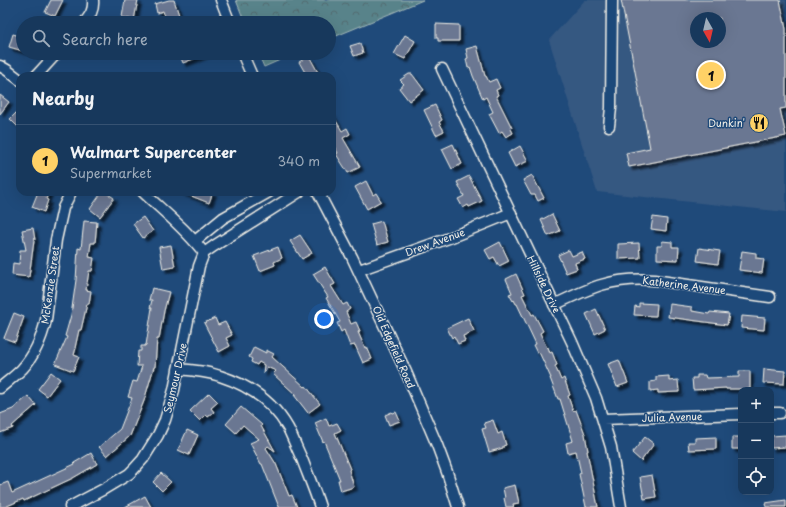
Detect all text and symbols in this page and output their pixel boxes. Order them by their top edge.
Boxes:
north arrow [690,12,726,48]
search box [16,16,336,60]
icon: search [30,27,52,49]
text: Search here [62,27,148,50]
pin: 1 [698,60,724,90]
text: Nearby [32,85,94,111]
restaurant icon: Dunkin' [748,112,770,134]
place label: Dunkin' [708,115,745,130]
text: Walmart Supercenter [70,140,237,163]
text: 1 [42,151,48,170]
text: 340 m [277,151,320,170]
text: Supermarket [70,163,152,182]
street label: Drew Avenue [403,224,467,259]
street label: McKenzie Street [37,245,62,325]
street label: Hillside Drive [524,252,565,315]
street label: Katherine Avenue [642,272,727,297]
street label: Old Edgefield Road [370,303,419,391]
your location [314,309,334,329]
street label: Seymour Drive [159,341,191,415]
map controls [738,387,774,495]
button: + [738,387,774,423]
street label: Julia Avenue [641,408,703,425]
button: − [738,423,774,459]
button: locate [738,459,774,495]

